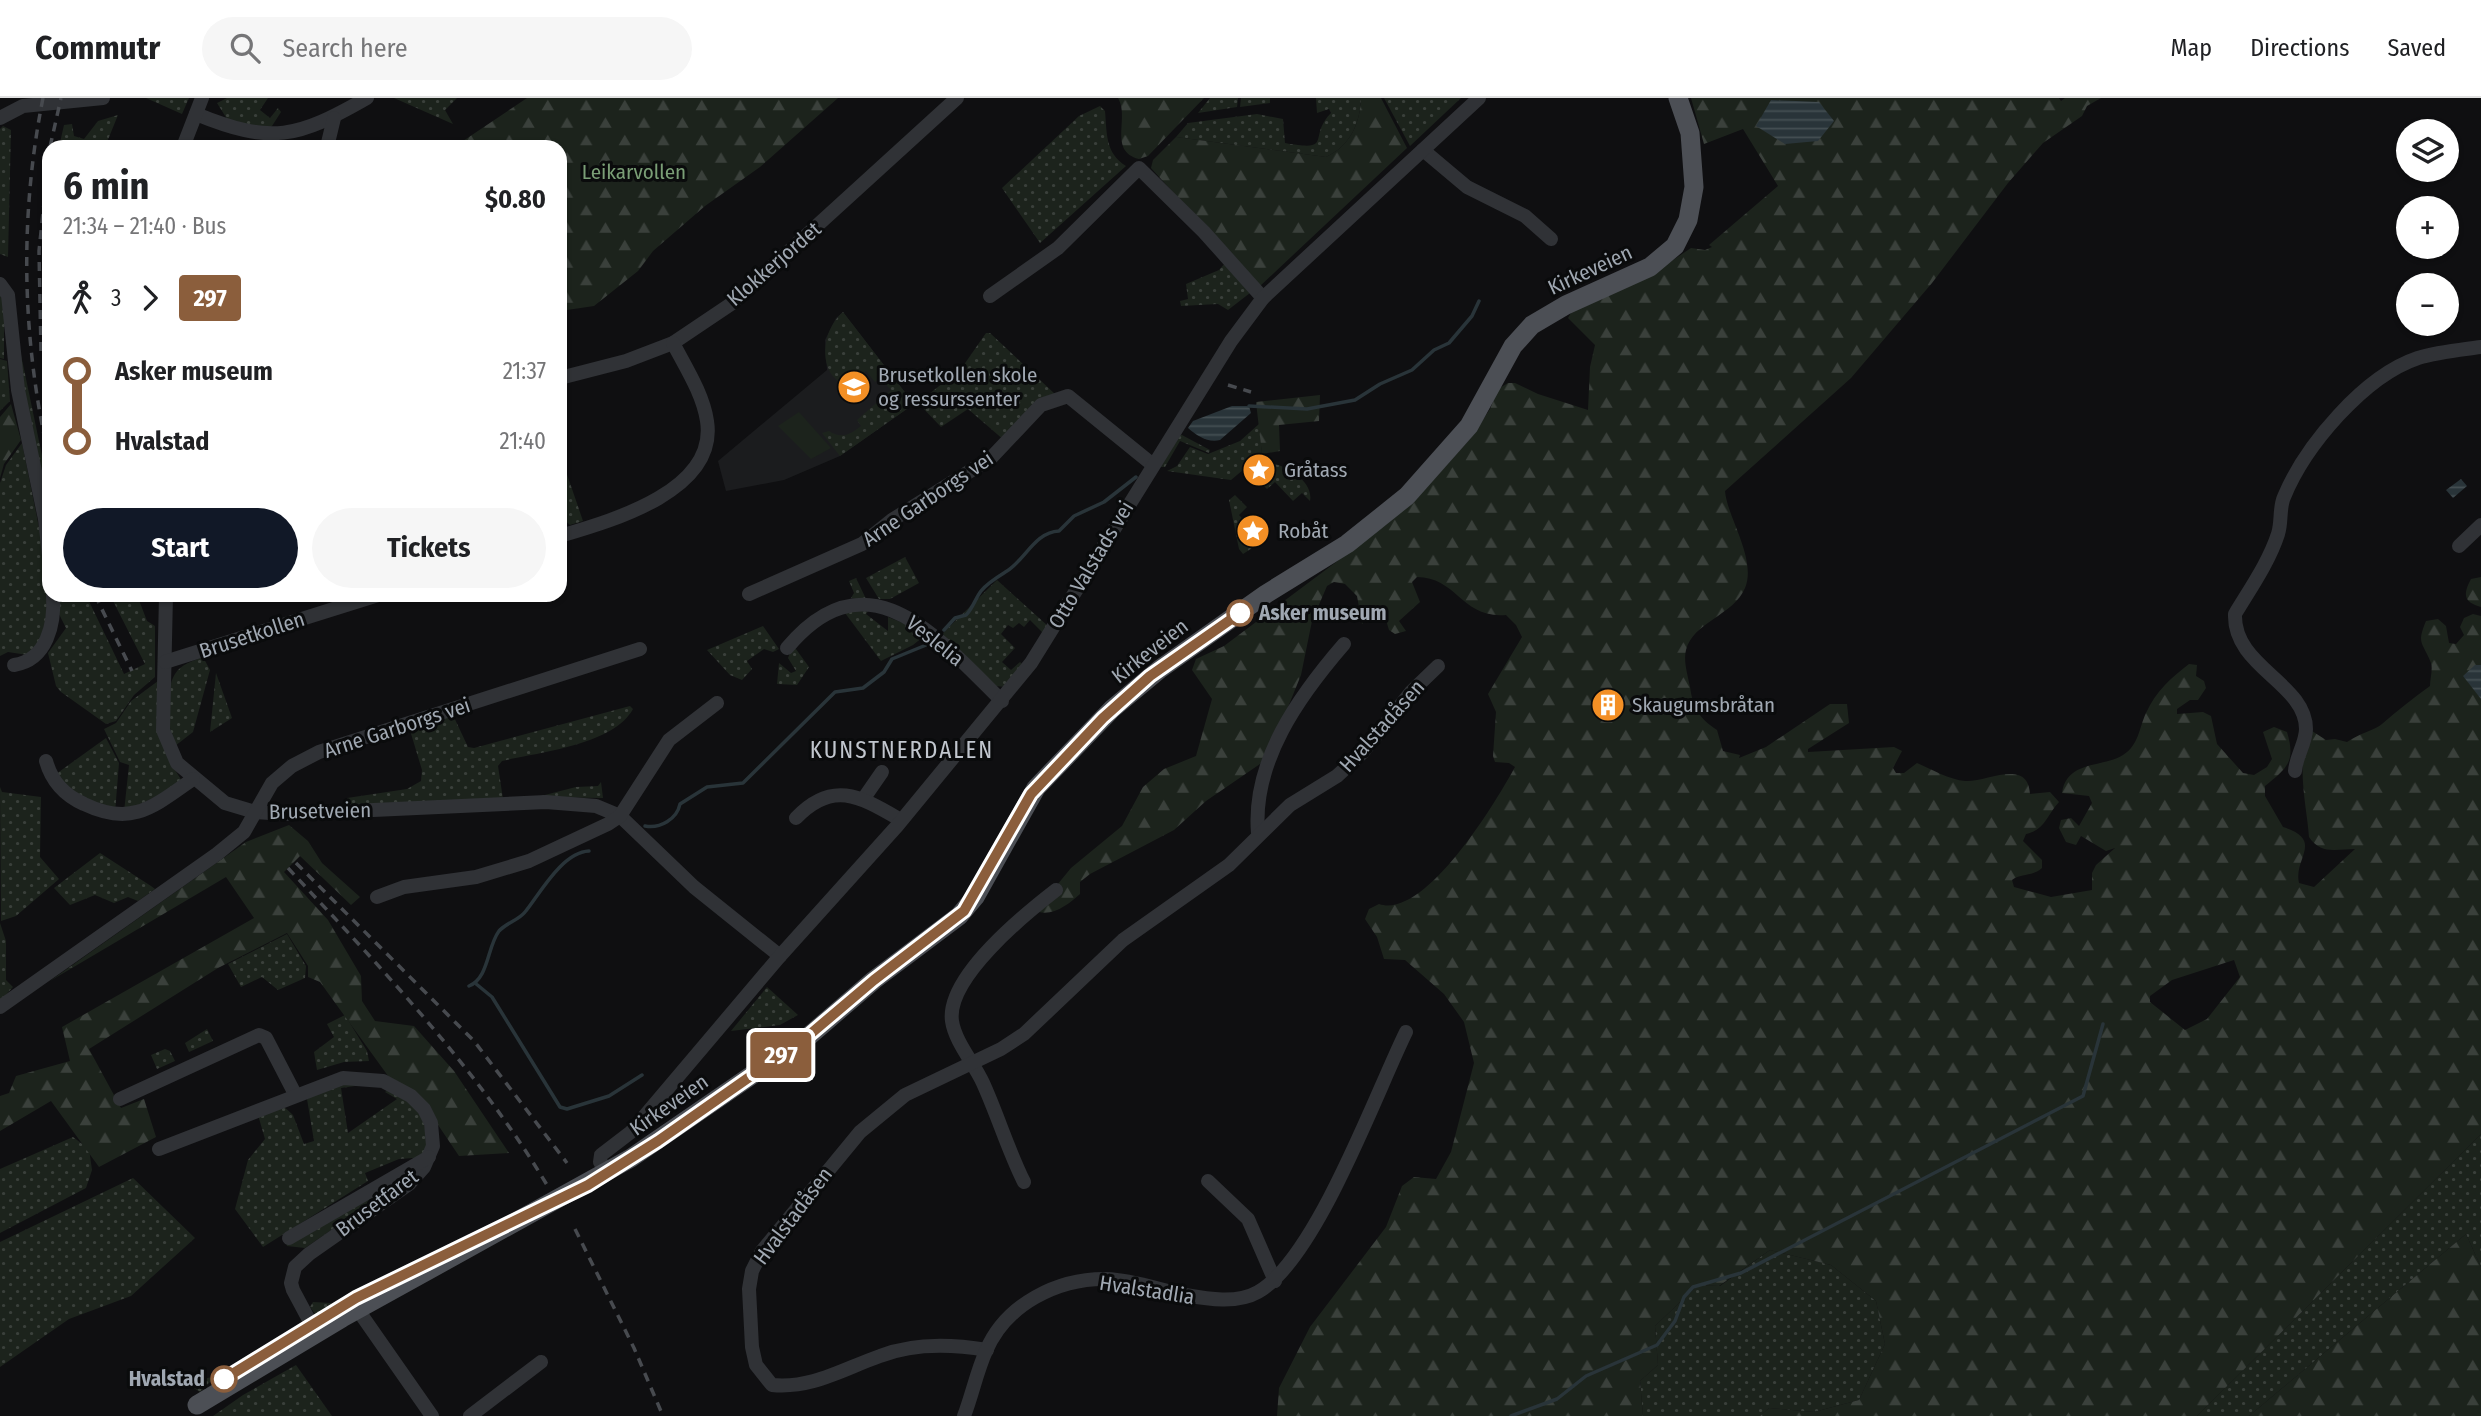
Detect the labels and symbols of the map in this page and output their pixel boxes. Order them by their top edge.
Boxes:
park label: Leikarvollen [582,159,686,185]
street label: Klokkerjordet [722,216,826,312]
street label: Kirkeveien [1544,239,1636,301]
place label: Brusetkollen skole og ressurssenter [878,362,1037,412]
school or university icon: Brusetkollen skole og ressurssenter [835,368,873,406]
street label: Arne Garborgs vei [858,446,998,552]
place icon: Gråtass [1240,451,1278,489]
place label: Gråtass [1284,457,1348,483]
street label: Otto Valstads vei [1043,497,1139,633]
place icon: Robåt [1234,512,1272,550]
place label: Robåt [1278,518,1328,544]
marker: Asker museum [1227,600,1253,626]
place label: Asker museum [1258,600,1386,626]
street label: Brusetkollen [196,606,308,664]
street label: Veslelia [901,610,969,672]
street label: Kirkeveien [1107,613,1193,689]
street label: Hvalstadåsen [1334,675,1430,777]
building icon: Skaugumsbråtan [1589,686,1627,724]
street label: Arne Garborgs vei [321,692,473,764]
place label: Skaugumsbråtan [1632,692,1775,718]
district label: KUNSTNERDALEN [810,736,994,764]
street label: Brusetveien [269,797,371,825]
line badge: 297 [741,1032,821,1078]
street label: Kirkeveien [625,1069,713,1141]
street label: Hvalstadåsen [748,1162,838,1270]
street label: Brusetfaret [331,1164,423,1242]
street label: Hvalstadlia [1098,1270,1196,1310]
place label: Hvalstad [129,1366,205,1392]
marker: Hvalstad [211,1366,237,1392]

